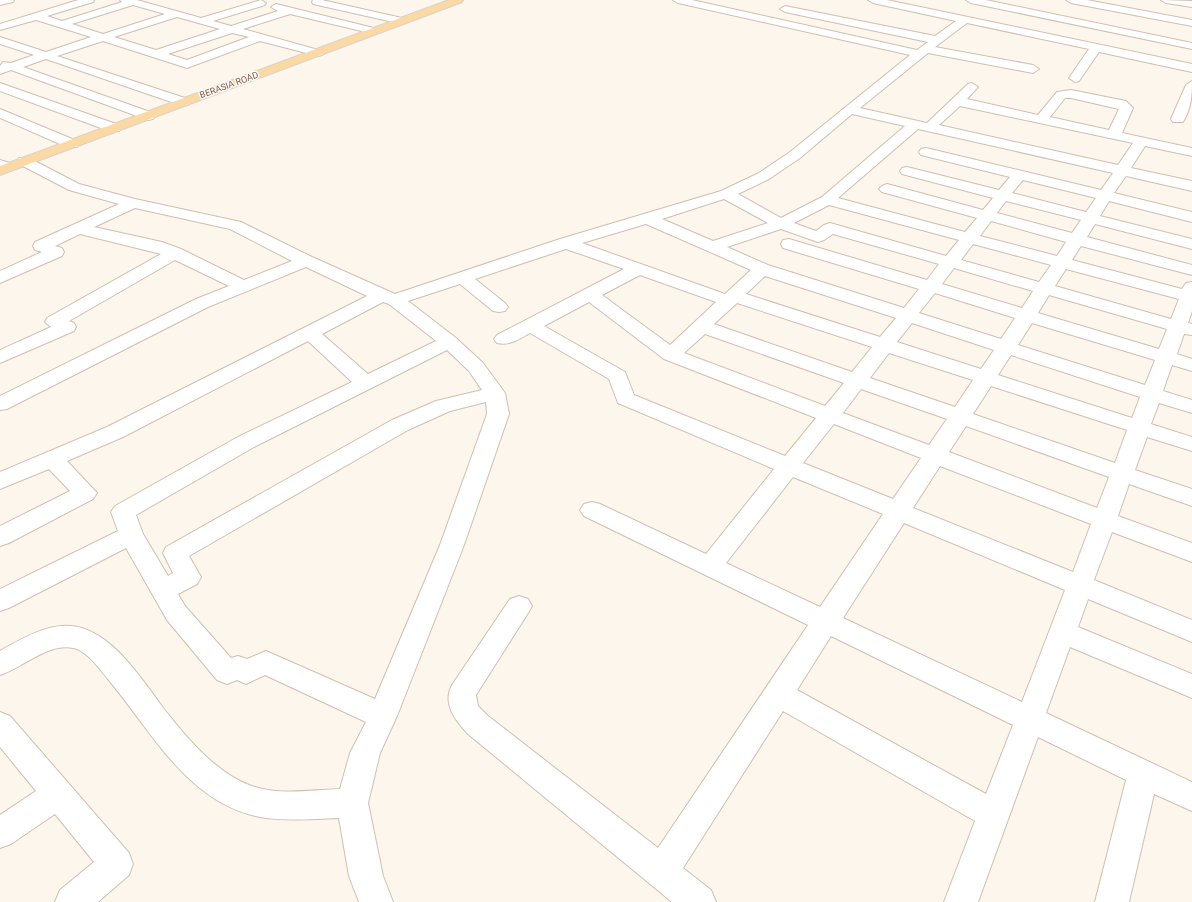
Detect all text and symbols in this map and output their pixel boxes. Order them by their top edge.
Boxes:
street label: BERASIA ROAD [198,70,260,100]

